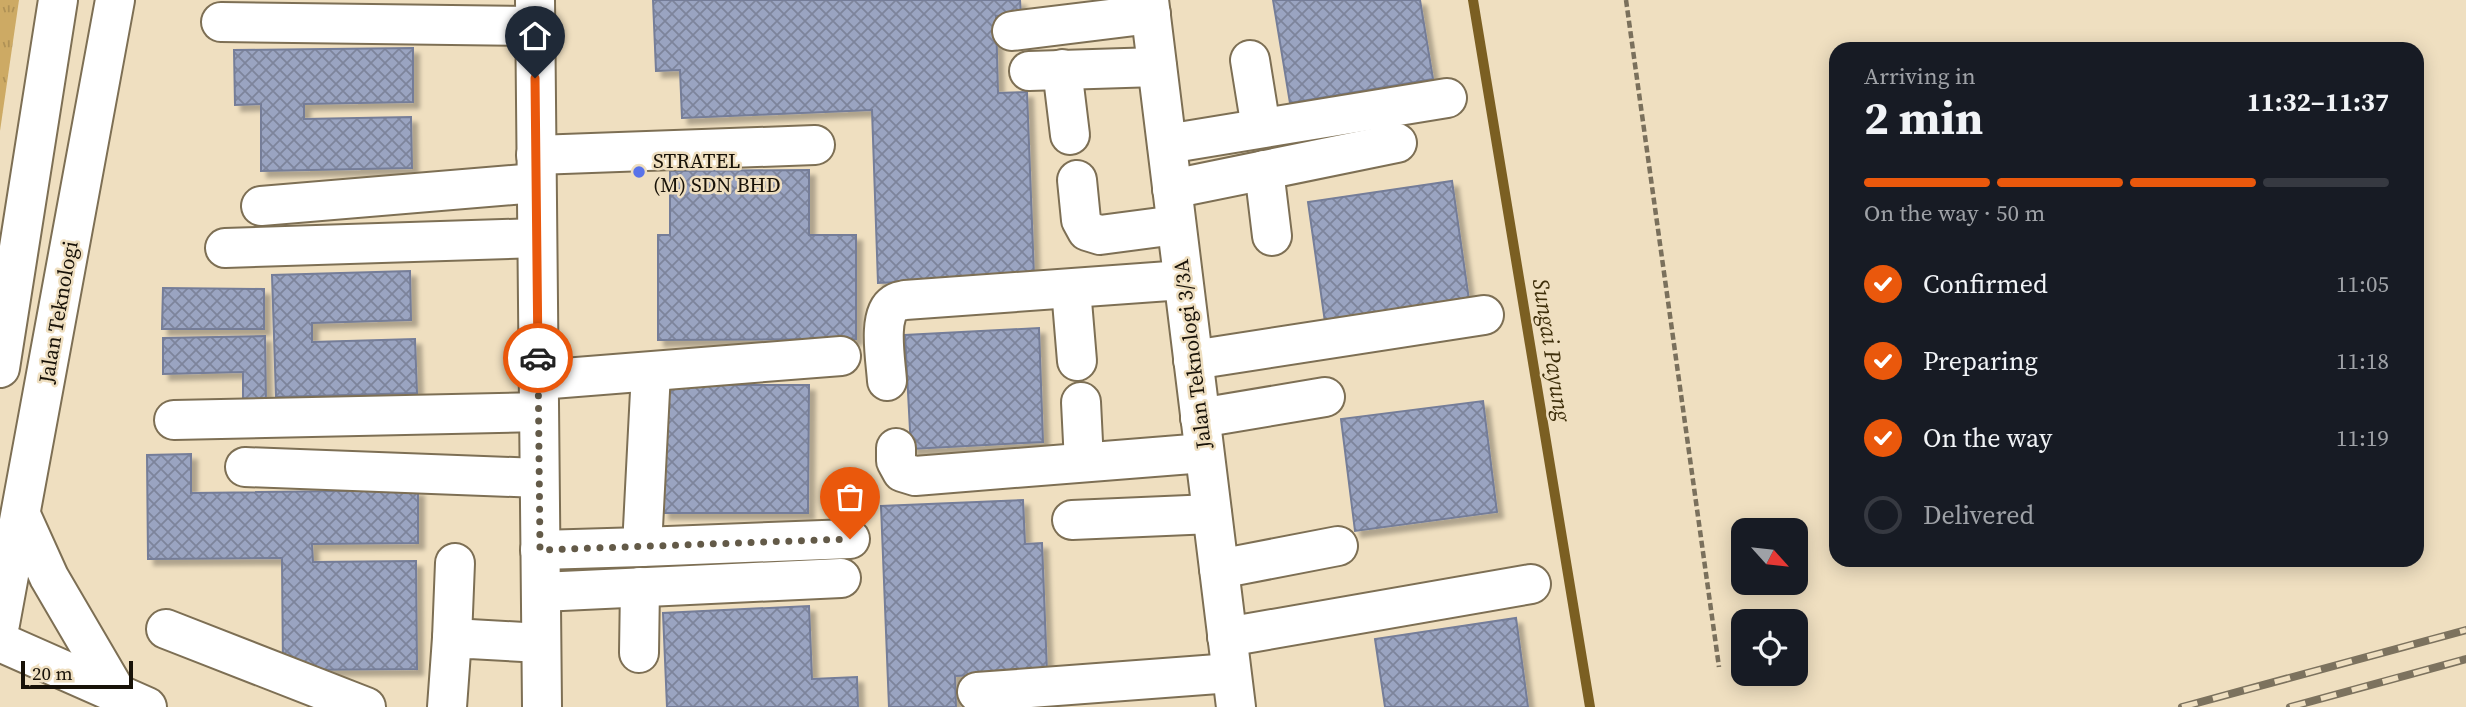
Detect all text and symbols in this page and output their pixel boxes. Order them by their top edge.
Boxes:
pin [505,6,565,78]
icon: home [516,17,554,55]
text: Arriving in [1864,60,1976,92]
text: 11:32–11:37 [2247,84,2389,120]
text: 2 min [1864,86,1983,149]
place label: STRATEL (M) SDN BHD [653,146,781,199]
marker: STRATEL (M) SDN BHD [631,164,647,180]
text: On the way · 50 m [1864,197,2045,229]
street label: Jalan Teknologi [31,239,85,386]
street label: Jalan Teknologi 3/3A [1166,258,1218,451]
icon: check [1864,265,1902,303]
text: Confirmed [1923,266,2048,302]
text: 11:05 [2336,268,2389,300]
water label: Sungai Payung [1525,276,1579,425]
courier [503,323,573,393]
icon: car [519,339,557,377]
icon: check [1864,342,1902,380]
text: Preparing [1923,343,2038,379]
text: 11:18 [2336,345,2389,377]
icon: check [1864,419,1902,457]
text: On the way [1923,420,2052,456]
text: 11:19 [2336,422,2389,454]
pin [820,467,880,539]
icon: bag [831,478,869,516]
text: Delivered [1923,497,2034,533]
north arrow [1731,518,1808,595]
map controls [1731,518,1808,686]
button: locate [1731,609,1808,686]
scale bar [21,658,133,690]
text: 20 m [32,660,73,686]

